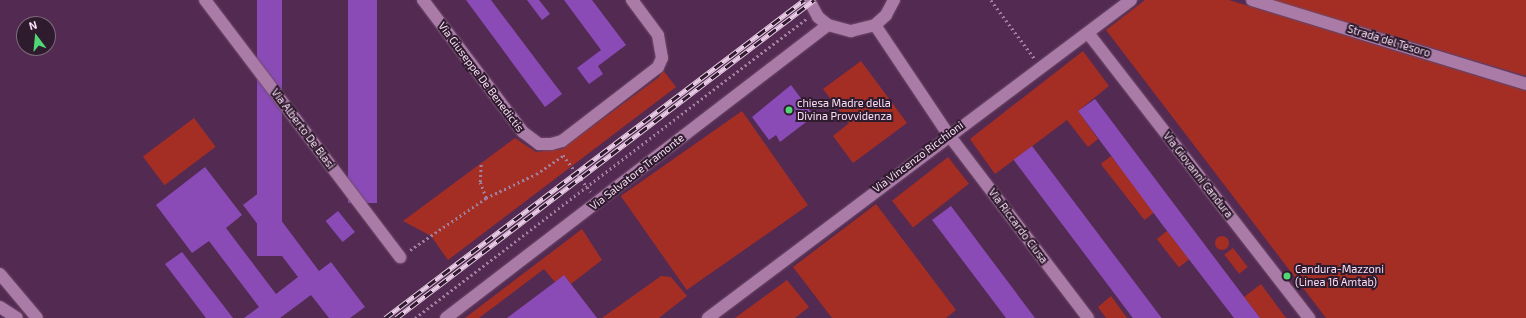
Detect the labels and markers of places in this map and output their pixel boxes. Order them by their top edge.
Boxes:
place label: chiesa Madre della Divina Provvidenza [797,97,892,123]
marker: chiesa Madre della Divina Provvidenza [784,105,794,115]
place label: Candura-Mazzoni (Linea 16 Amtab) [1295,263,1384,289]
marker: Candura-Mazzoni (Linea 16 Amtab) [1282,271,1292,281]

